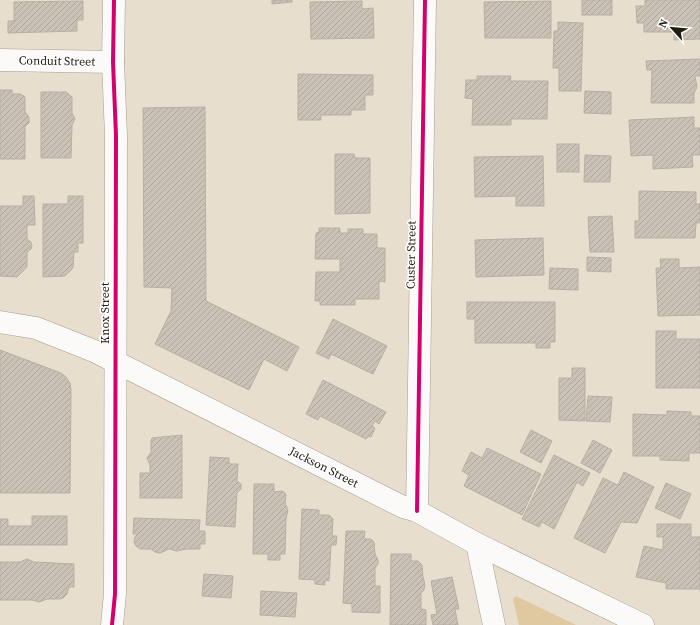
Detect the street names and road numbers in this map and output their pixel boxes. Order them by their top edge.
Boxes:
street label: Conduit Street [19,52,95,70]
street label: Custer Street [402,220,420,289]
street label: Knox Street [97,282,113,344]
street label: Jackson Street [286,442,361,491]

